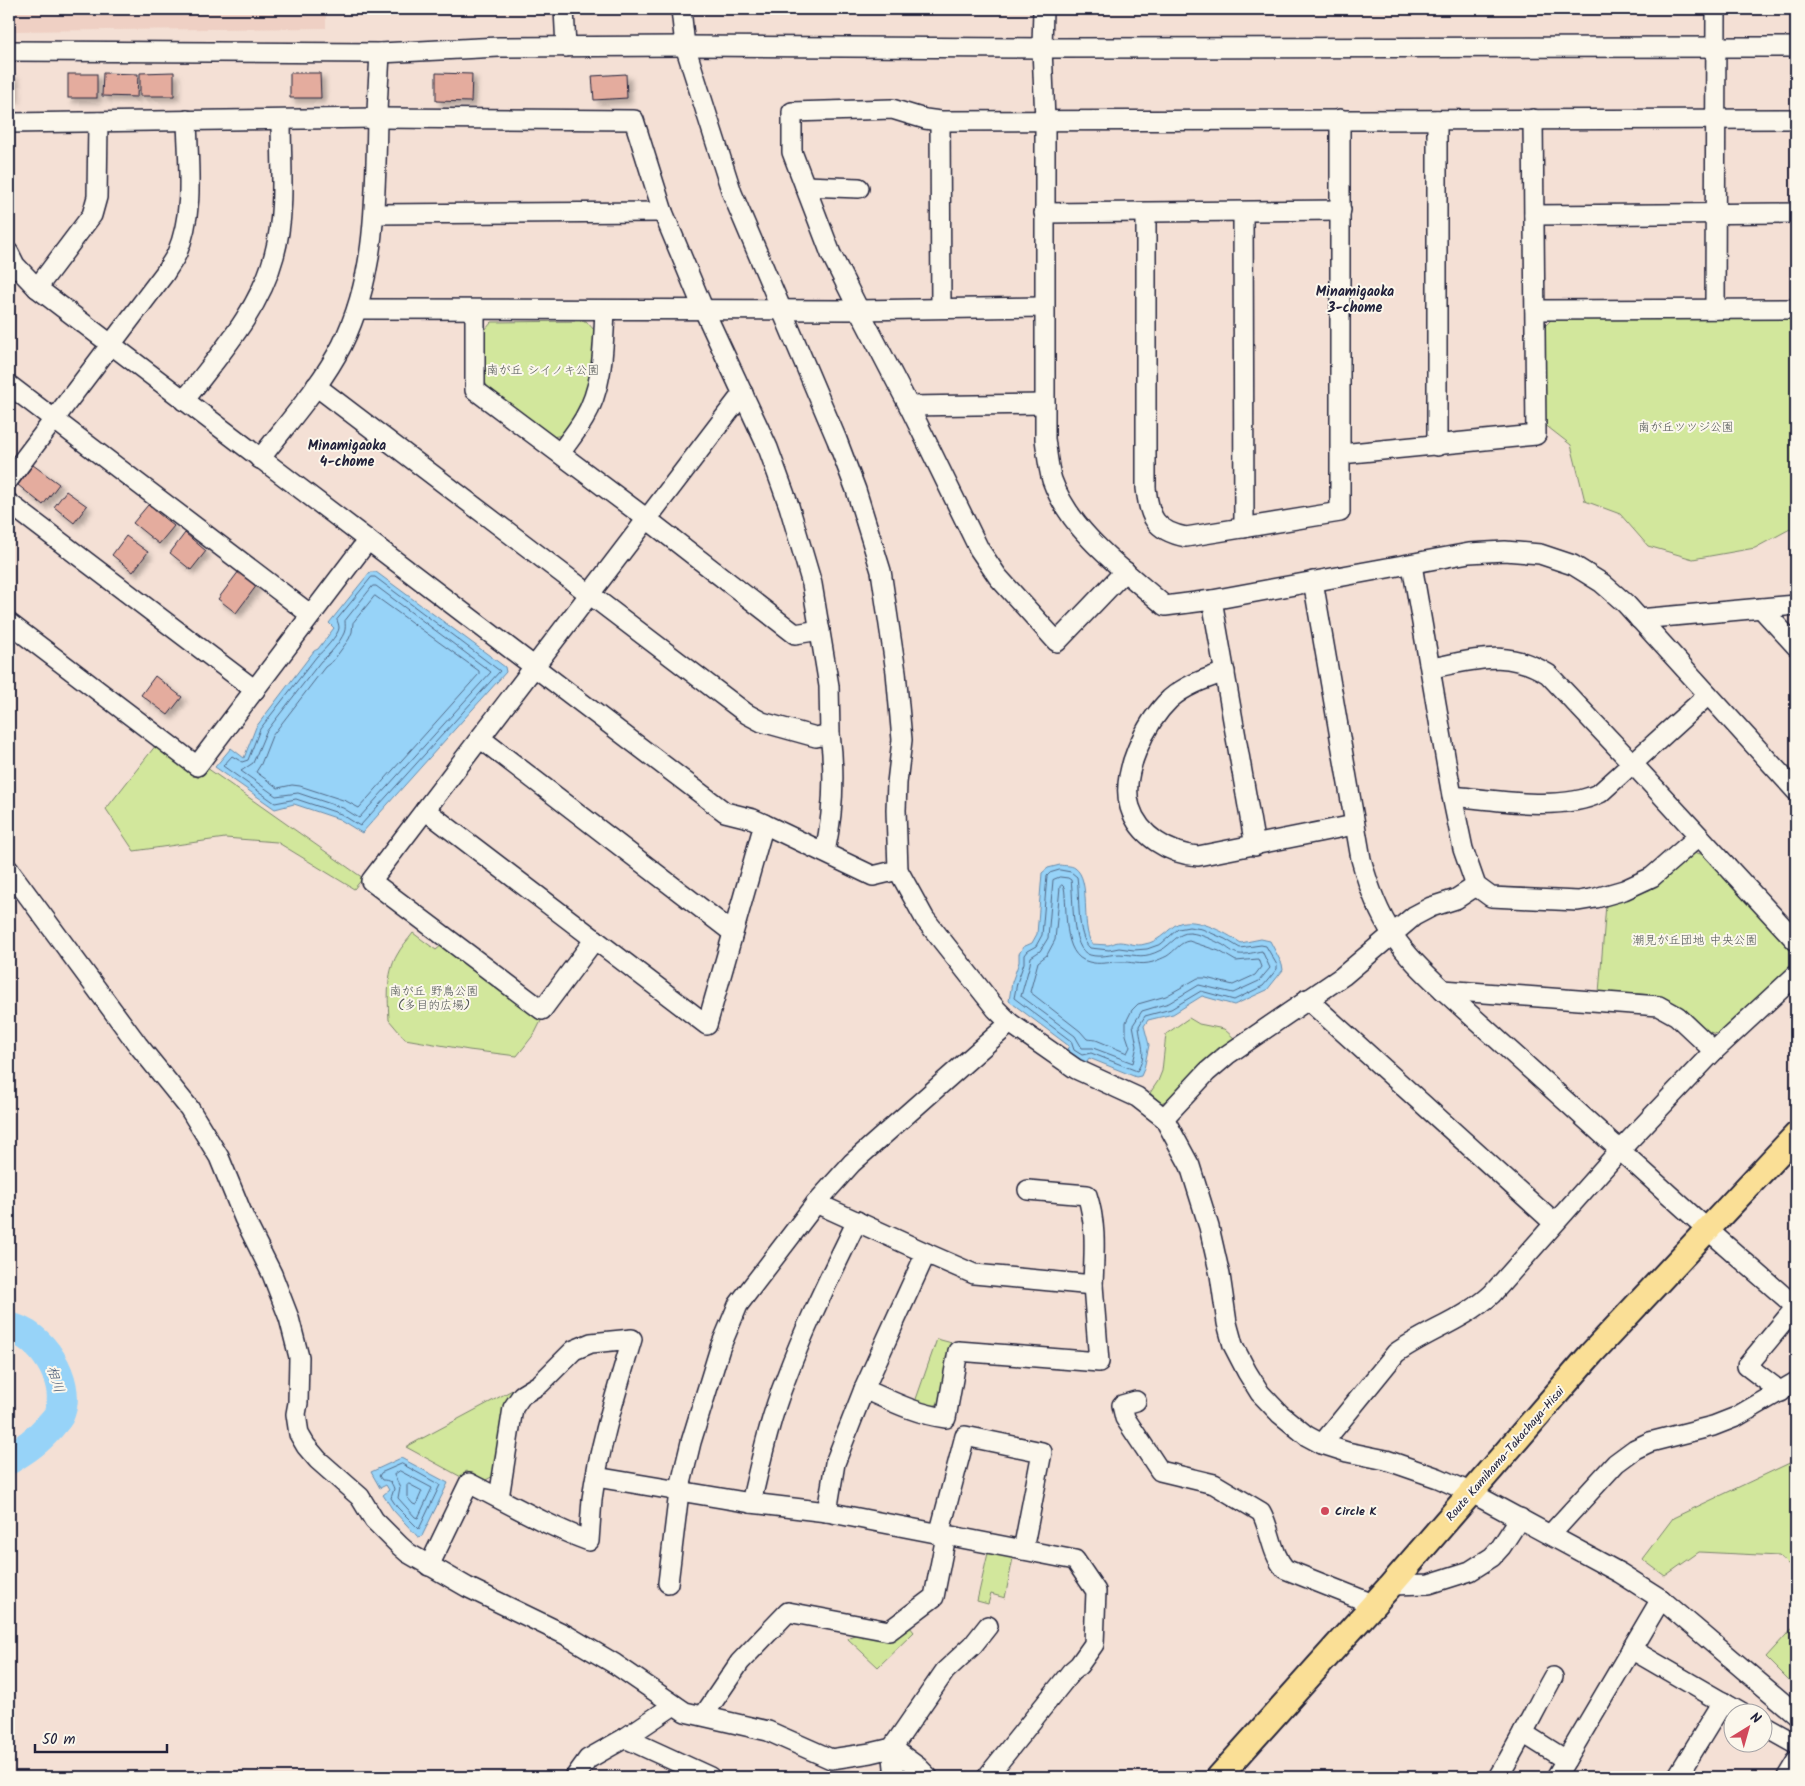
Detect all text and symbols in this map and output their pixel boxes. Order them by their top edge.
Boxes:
district label: Minamigaoka 3-chome [1316,281,1394,319]
park label: 南が丘 シイノキ公園 [487,361,599,380]
park label: 南が丘ツツジ公園 [1638,418,1734,437]
district label: Minamigaoka 4-chome [308,435,386,473]
park label: 潮見が丘団地 中央公園 [1633,931,1757,950]
park label: 南が丘 野鳥公園 (多目的広場) [390,982,478,1015]
water label: 相川 [40,1363,70,1396]
street label: Route Kamihama-Takachaya-Hisai [1441,1382,1570,1526]
place label: Circle K [1335,1502,1377,1521]
marker: Circle K [1319,1505,1331,1517]
north arrow [1722,1704,1772,1754]
text: N [1745,1707,1765,1730]
scale bar [35,1721,168,1753]
text: 50 m [42,1728,76,1752]

